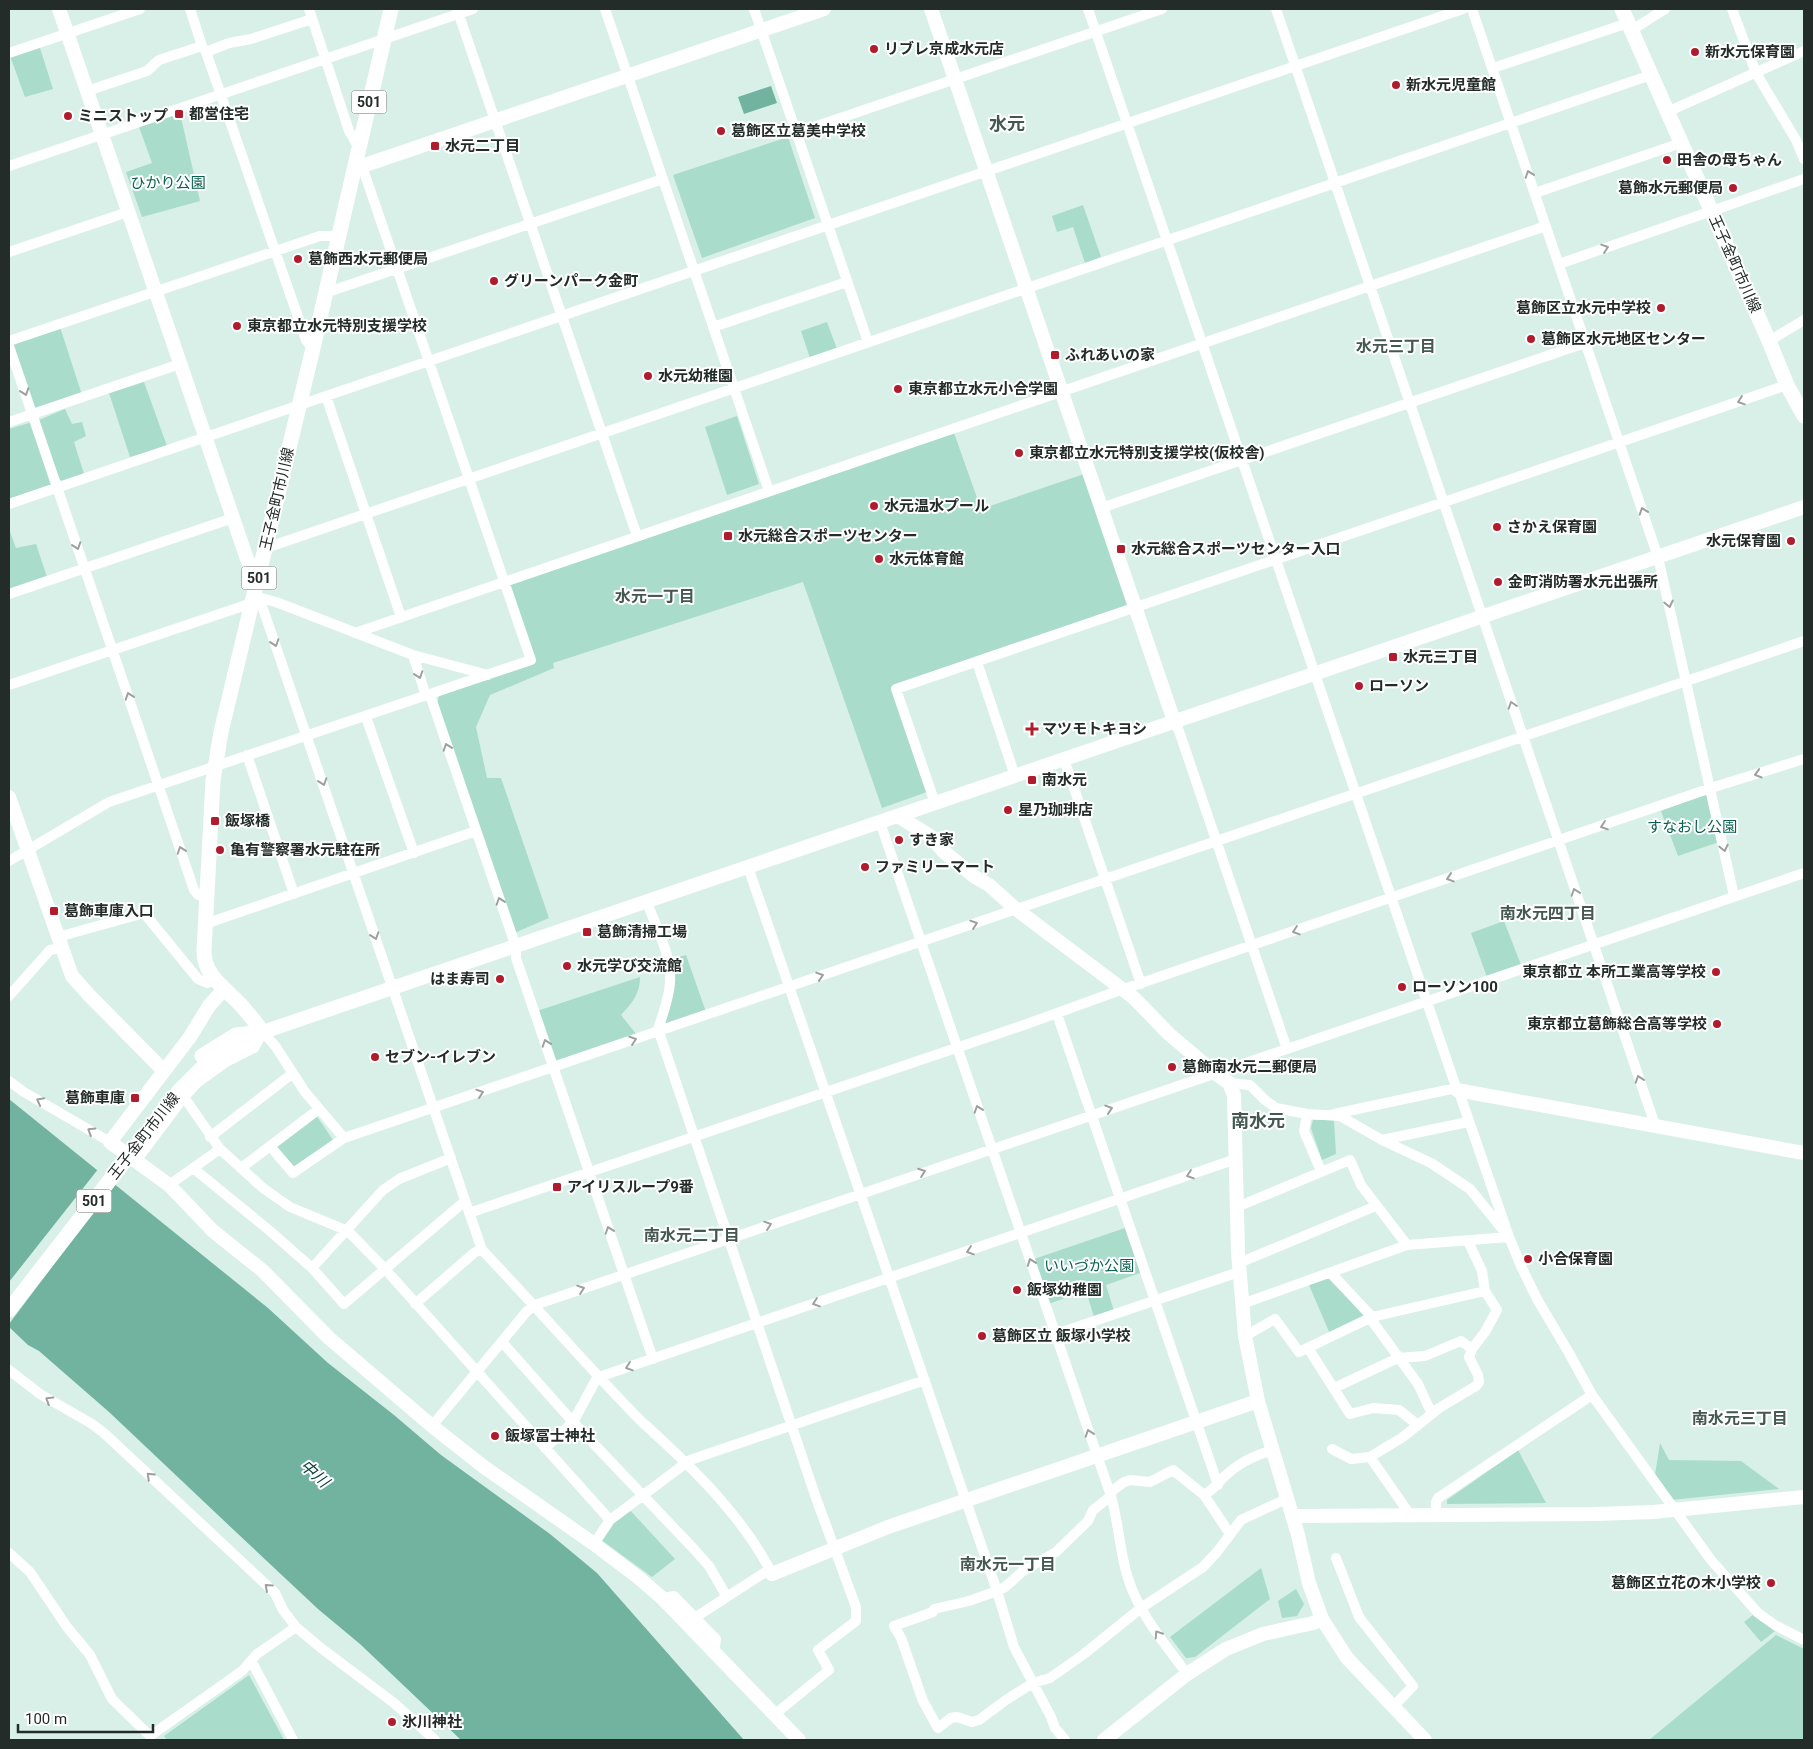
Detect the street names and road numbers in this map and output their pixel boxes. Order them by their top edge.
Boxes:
road number: 501 [352,90,386,114]
street label: 王子金町市川線 [1705,212,1765,316]
street label: 王子金町市川線 [256,446,298,552]
road number: 501 [242,566,276,590]
street label: 王子金町市川線 [105,1089,183,1183]
road number: 501 [76,1190,112,1212]

